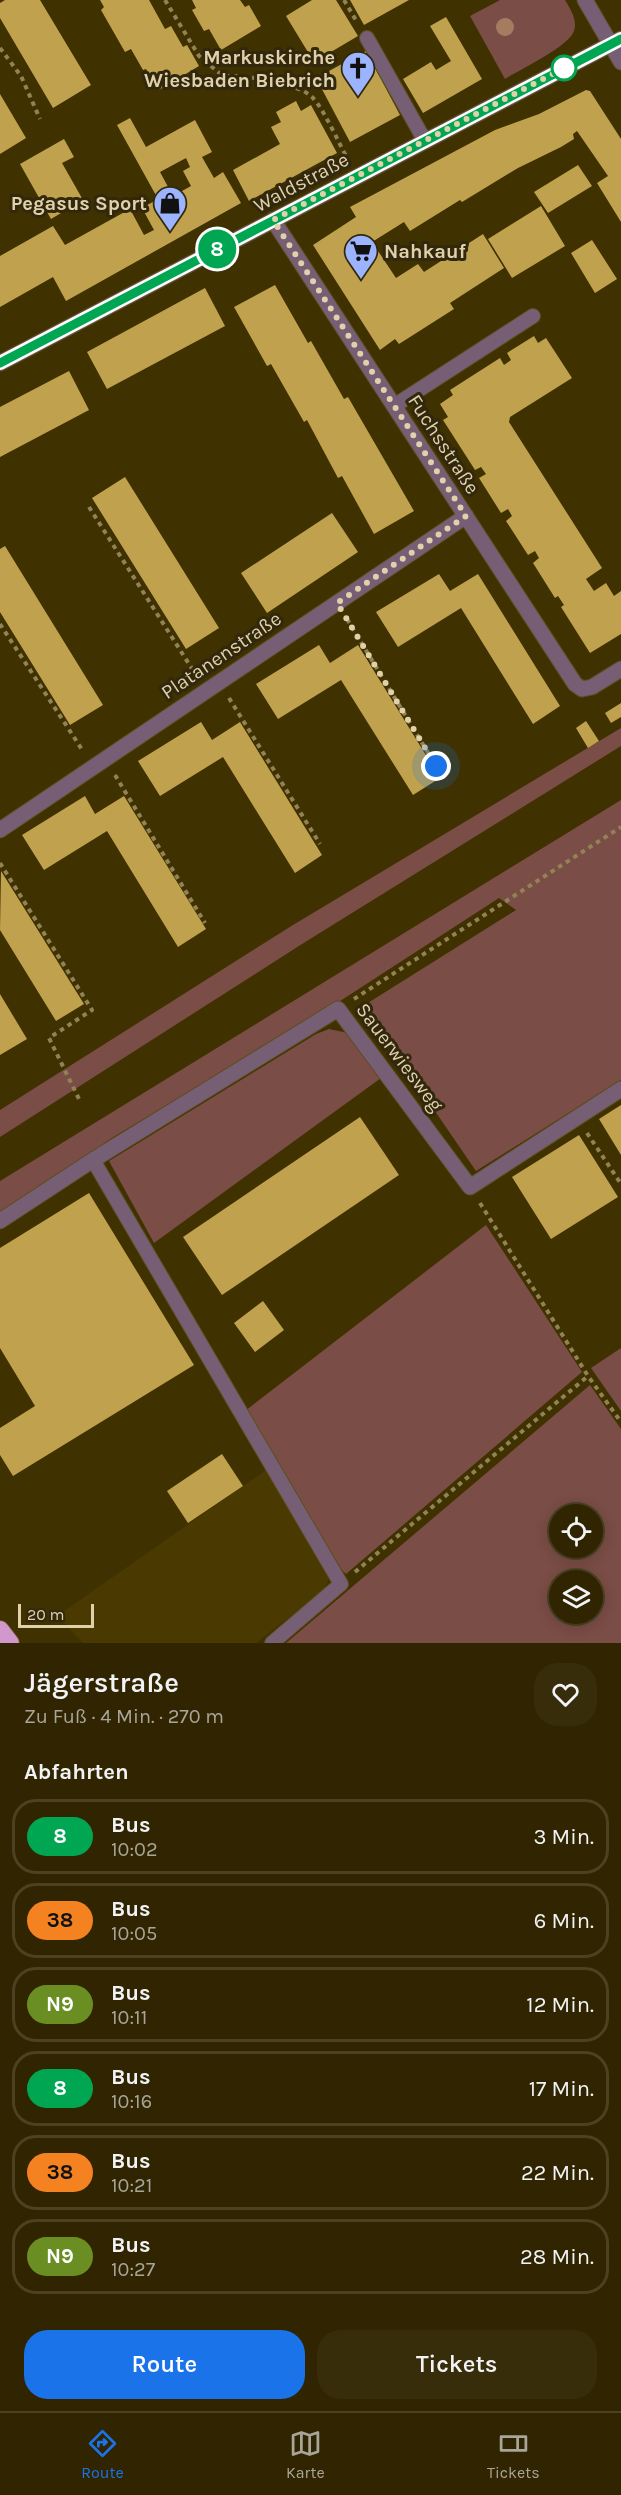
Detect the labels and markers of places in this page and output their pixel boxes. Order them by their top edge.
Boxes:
place label: Markuskirche Wiesbaden Biebrich [144,46,335,92]
church icon: Markuskirche Wiesbaden Biebrich [340,50,376,97]
unlabelled marker [551,55,577,81]
shop icon: Pegasus Sport [152,185,188,232]
place label: Pegasus Sport [11,192,147,215]
supermarket icon: Nahkauf [343,233,379,280]
place label: Nahkauf [384,240,467,263]

